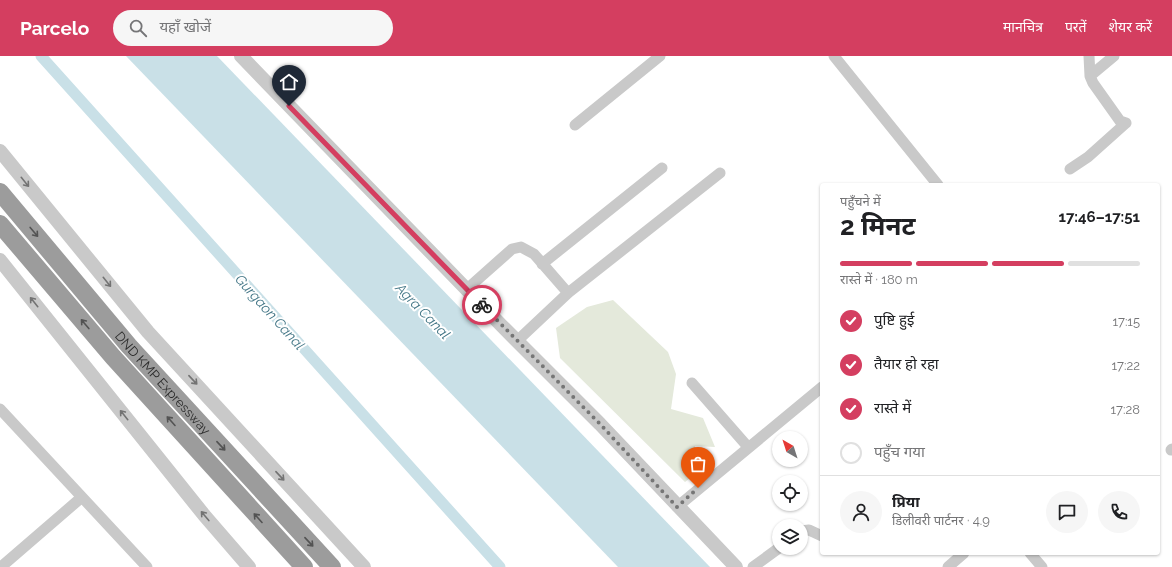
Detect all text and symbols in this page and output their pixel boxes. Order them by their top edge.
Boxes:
search box [113,10,393,46]
text: Parcelo [20,17,89,39]
icon: search [127,17,149,39]
text: यहाँ खोजें [159,18,211,36]
text: मानचित्र [1003,19,1043,35]
text: परतें [1065,19,1087,35]
text: शेयर करें [1109,19,1152,35]
pin [272,65,306,106]
icon: home [278,71,300,93]
one-way arrow [20,176,29,187]
text: पहुँचने में [840,194,881,209]
text: 17:46–17:51 [1059,208,1140,226]
text: 2 मिनट [840,211,915,241]
one-way arrow [30,227,39,238]
water label: Gurgaon Canal [232,271,308,353]
text: रास्ते में · 180 m [840,272,918,287]
one-way arrow [103,277,112,287]
water label: Agra Canal [392,279,454,342]
courier [462,285,502,325]
icon: bike [471,294,493,316]
one-way arrow [30,297,38,308]
icon: check [840,310,862,332]
text: पुष्टि हुई [874,311,914,329]
text: 17:15 [1112,314,1140,329]
one-way arrow [80,319,89,329]
street label: DND KMP Expressway [112,329,213,438]
icon: check [840,354,862,376]
text: तैयार हो रहा [874,355,939,373]
text: 17:22 [1112,358,1140,373]
one-way arrow [188,375,197,385]
icon: check [840,398,862,420]
text: रास्ते में [874,399,911,417]
text: 17:28 [1111,402,1140,417]
one-way arrow [120,409,128,420]
one-way arrow [166,416,176,426]
north arrow [772,431,808,467]
map controls [772,431,808,555]
one-way arrow [216,441,226,451]
text: पहुँच गया [874,443,925,461]
pin [681,447,715,488]
icon: bag [687,453,709,475]
one-way arrow [276,471,285,481]
button: locate [772,475,808,511]
button: person [840,491,882,533]
button: chat [1046,491,1088,533]
button: phone [1098,491,1140,533]
text: प्रिया [892,493,920,511]
one-way arrow [201,511,210,521]
one-way arrow [254,512,263,523]
text: डिलीवरी पार्टनर · 4.9 [892,513,990,528]
button: layers [772,519,808,555]
one-way arrow [304,537,314,547]

